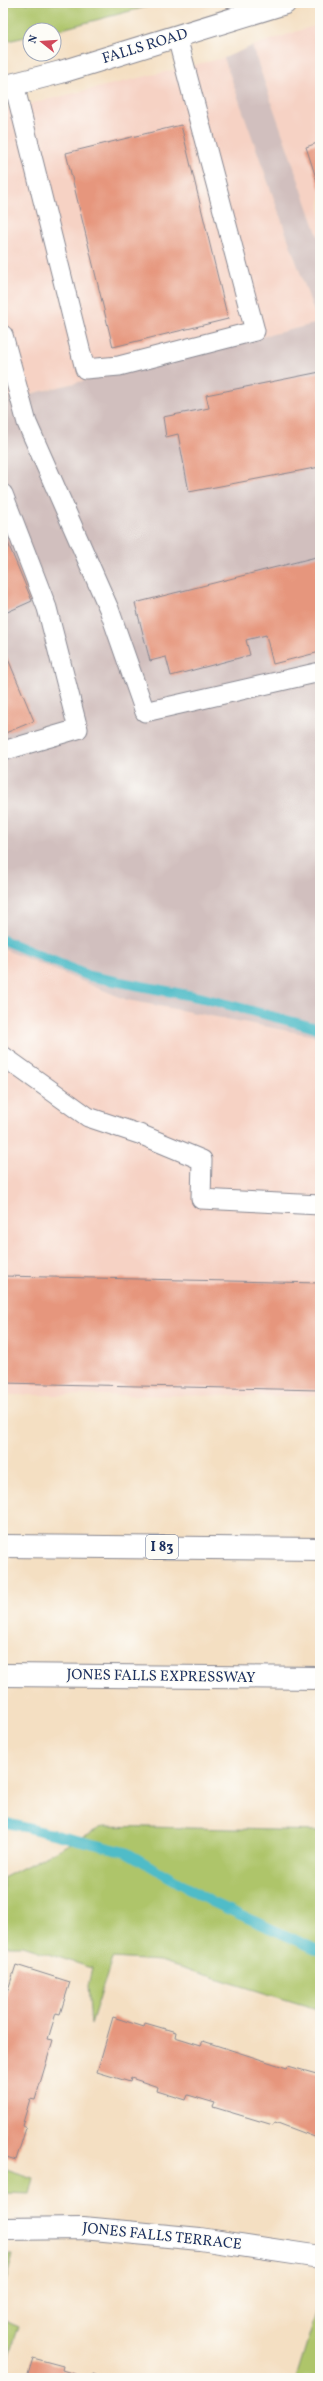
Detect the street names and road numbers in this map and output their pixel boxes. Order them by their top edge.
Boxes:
street label: FALLS ROAD [100,24,190,70]
road number: I 83 [146,1535,178,1559]
street label: JONES FALLS EXPRESSWAY [66,1665,256,1689]
street label: JONES FALLS TERRACE [81,2218,243,2256]

